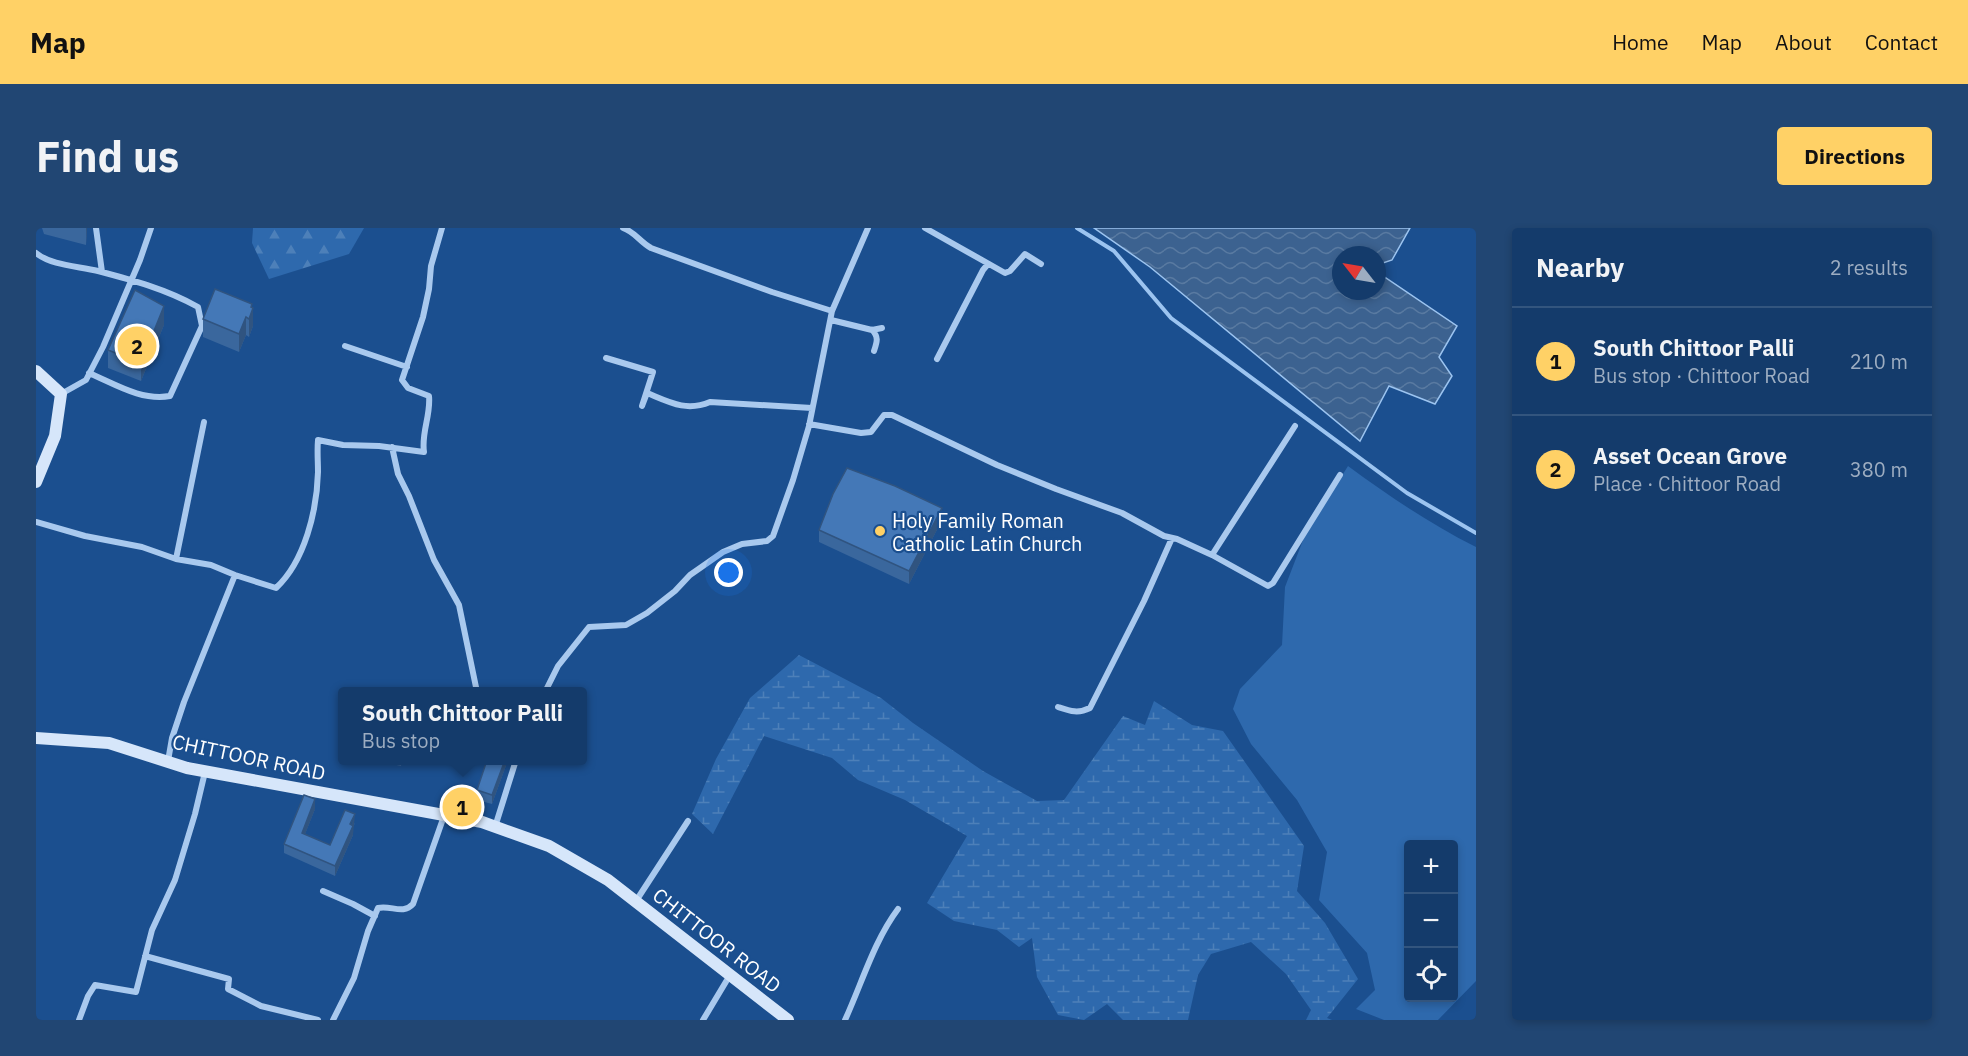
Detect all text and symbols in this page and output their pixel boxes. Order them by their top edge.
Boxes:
text: Map [30,24,86,61]
text: Home [1612,28,1669,56]
text: Map [1702,28,1742,56]
text: About [1775,28,1832,56]
text: Contact [1865,28,1938,56]
button: Directions [1777,127,1932,185]
text: Find us [36,129,179,184]
north arrow [1332,246,1386,300]
text: Nearby [1536,250,1624,284]
text: 2 results [1830,254,1908,281]
pin: 2 [118,324,156,368]
text: South Chittoor Palli [1593,333,1794,362]
text: 1 [1550,348,1562,375]
text: 210 m [1850,348,1908,375]
text: Bus stop · Chittoor Road [1593,362,1810,389]
text: Asset Ocean Grove [1593,441,1787,470]
text: 2 [1550,456,1562,483]
text: 380 m [1850,456,1908,483]
text: Place · Chittoor Road [1593,470,1781,497]
place label: Holy Family Roman Catholic Latin Church [892,507,1082,557]
marker: Holy Family Roman Catholic Latin Church [873,524,887,538]
your location [714,558,743,587]
popup [338,687,587,765]
text: South Chittoor Palli [362,698,563,727]
text: Bus stop [362,727,440,754]
street label: CHITTOOR ROAD [170,728,328,786]
pin: 1 [442,784,482,830]
map controls [1404,840,1458,1002]
button: + [1404,840,1458,894]
street label: CHITTOOR ROAD [647,881,787,999]
button: − [1404,894,1458,948]
button: locate [1404,948,1458,1002]

